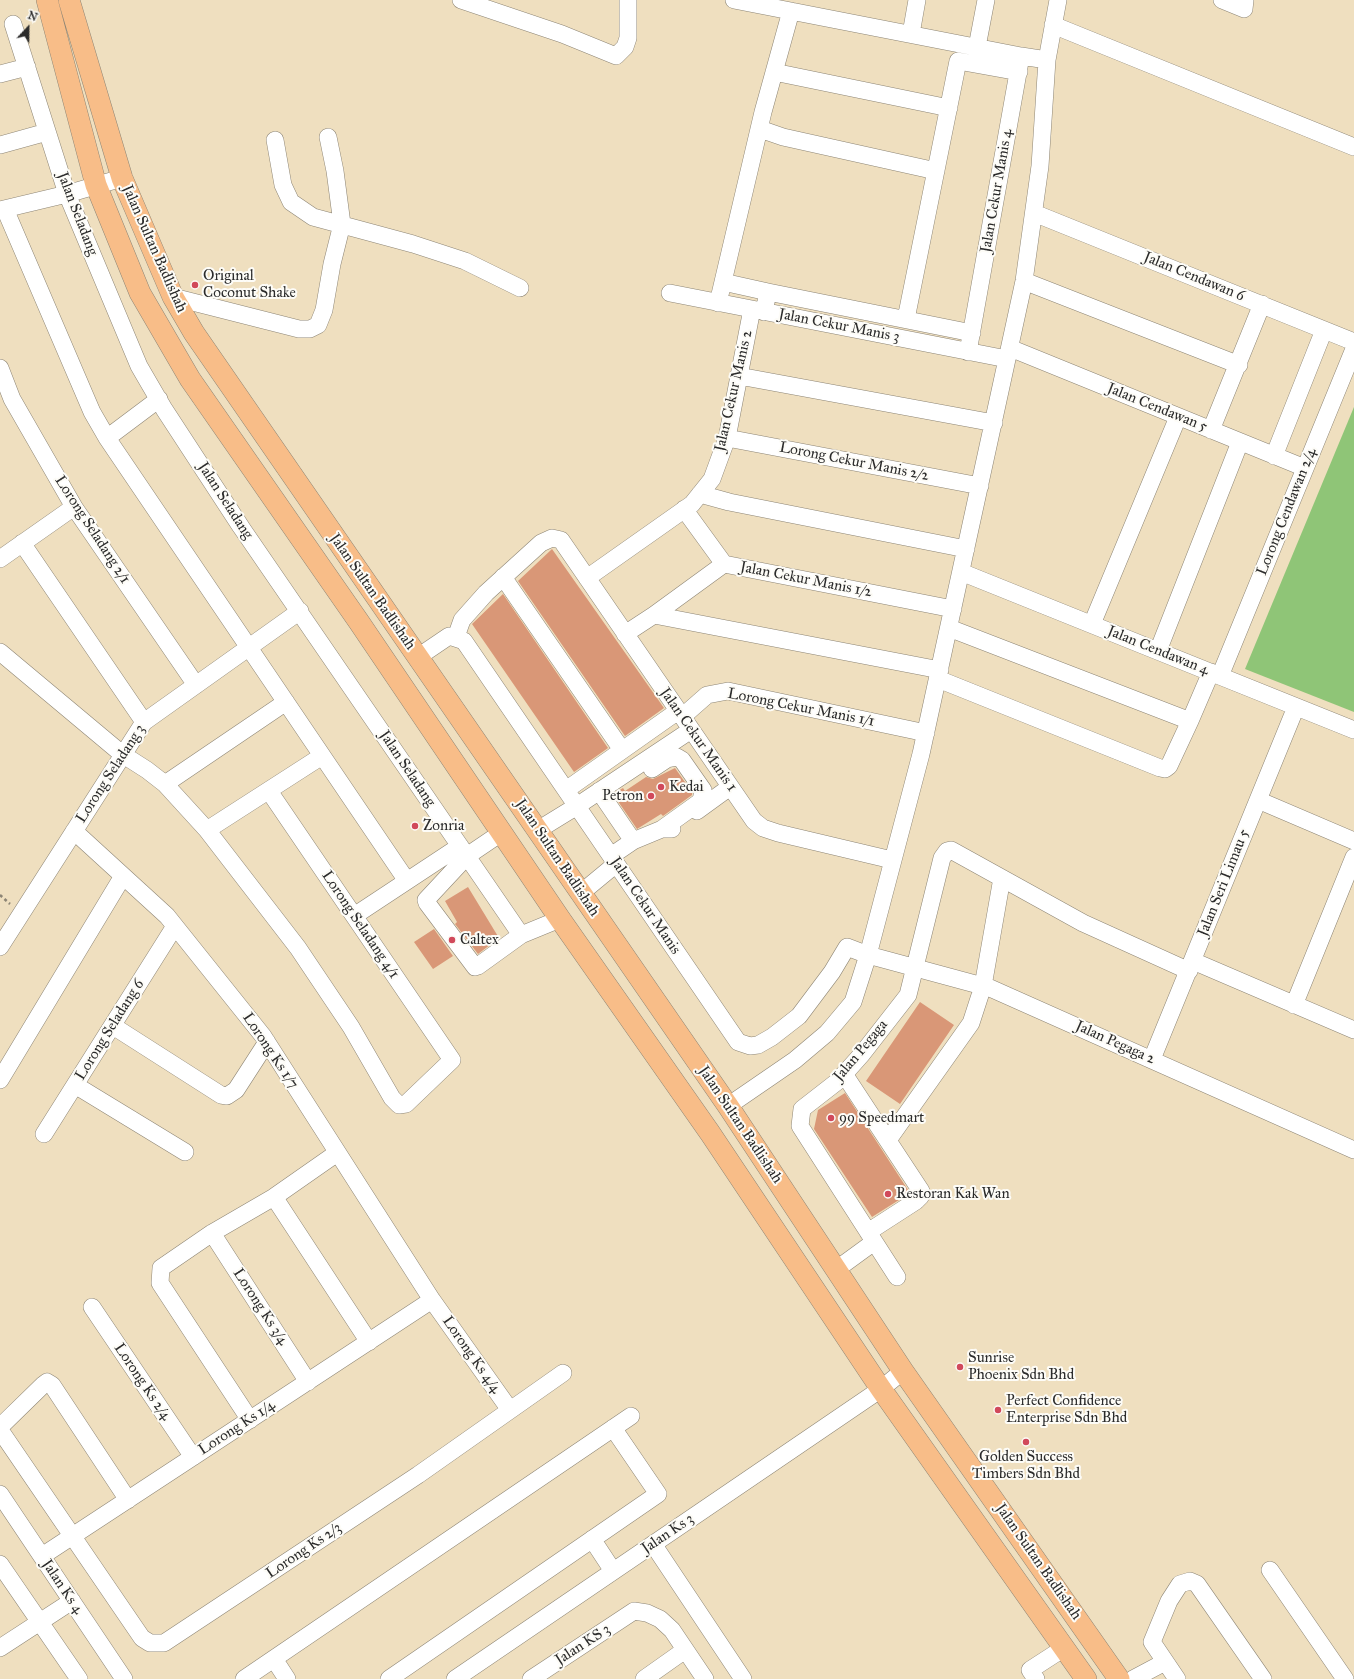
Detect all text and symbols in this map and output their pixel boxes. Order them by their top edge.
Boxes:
north arrow [8,8,48,48]
text: N [26,9,39,24]
street label: Jalan Cekur Manis 4 [977,128,1017,254]
street label: Jalan Seladang [53,170,101,258]
street label: Jalan Sultan Badlishah [118,182,190,316]
street label: Jalan Cendawan 6 [1141,249,1247,305]
place label: Original Coconut Shake [203,267,296,302]
marker: Original Coconut Shake [190,280,200,290]
street label: Jalan Cekur Manis 3 [777,305,901,347]
street label: Jalan Cekur Manis 2 [711,328,757,454]
street label: Jalan Cendawan 5 [1104,380,1210,436]
street label: Lorong Cekur Manis 2/2 [778,439,930,485]
street label: Lorong Cendawan 2/4 [1253,446,1321,578]
street label: Jalan Seladang [193,459,257,543]
street label: Lorong Seladang 2/1 [50,473,134,587]
street label: Jalan Sultan Badlishah [325,530,419,654]
street label: Jalan Cekur Manis 1/2 [738,558,874,602]
street label: Jalan Cendawan 4 [1105,622,1211,680]
street label: Jalan Cekur Manis 1 [655,685,741,795]
street label: Lorong Cekur Manis 1/1 [726,685,876,731]
street label: Lorong Seladang 3 [72,721,150,827]
street label: Jalan Seladang [375,727,439,811]
place label: Kedai [669,778,704,796]
marker: Kedai [656,782,666,792]
place label: Petron [602,787,643,805]
marker: Petron [646,791,656,801]
street label: Jalan Sultan Badlishah [511,796,603,920]
place label: Zonria [423,817,464,835]
marker: Zonria [410,821,420,831]
street label: Jalan Seri Limau 5 [1194,827,1254,939]
street label: Jalan Cekur Manis [606,854,684,958]
street label: Lorong Seladang 4/1 [317,868,403,982]
place label: Caltex [460,931,499,949]
marker: Caltex [447,935,457,945]
street label: Lorong Seladang 6 [72,976,148,1084]
street label: Lorong Ks 1/7 [238,1010,302,1092]
street label: Jalan Pegaga [830,1017,892,1085]
street label: Jalan Pegaga 2 [1072,1017,1158,1069]
street label: Jalan Sultan Badlishah [694,1063,786,1187]
place label: 99 Speedmart [839,1109,924,1127]
marker: 99 Speedmart [826,1113,836,1123]
place label: Restoran Kak Wan [896,1185,1010,1203]
marker: Restoran Kak Wan [883,1189,893,1199]
street label: Lorong Ks 3/4 [229,1265,291,1349]
street label: Lorong Ks 4/4 [438,1313,504,1397]
street label: Lorong Ks 2/4 [110,1340,174,1424]
place label: Sunrise Phoenix Sdn Bhd [968,1349,1074,1384]
marker: Sunrise Phoenix Sdn Bhd [955,1362,965,1372]
place label: Perfect Confidence Enterprise Sdn Bhd [1006,1392,1127,1427]
street label: Lorong Ks 1/4 [195,1397,279,1459]
marker: Perfect Confidence Enterprise Sdn Bhd [993,1405,1003,1415]
marker: Golden Success Timbers Sdn Bhd [1021,1437,1031,1447]
place label: Golden Success Timbers Sdn Bhd [972,1448,1080,1483]
street label: Jalan Sultan Badlishah [991,1500,1085,1624]
street label: Jalan Ks 3 [638,1510,698,1558]
street label: Lorong Ks 2/3 [263,1519,345,1583]
street label: Jalan Ks 4 [37,1556,87,1618]
street label: Jalan KS 3 [552,1620,614,1670]

